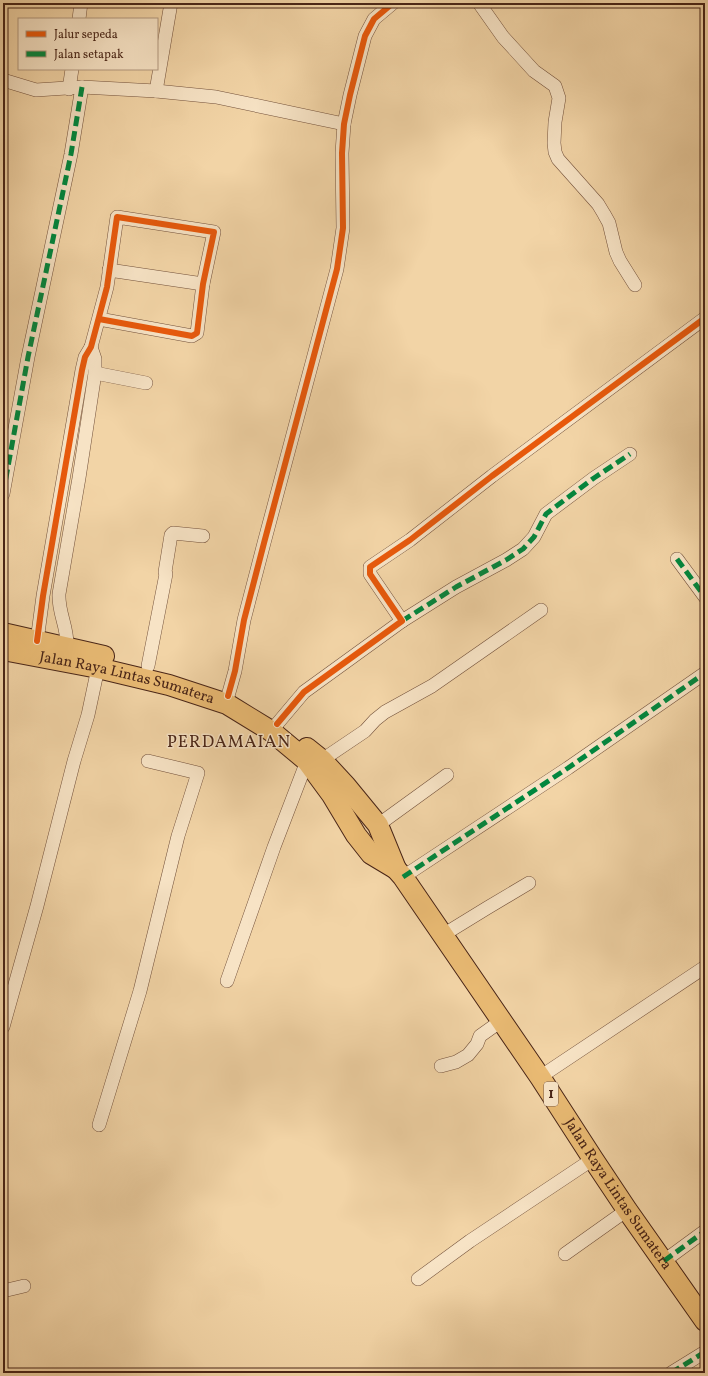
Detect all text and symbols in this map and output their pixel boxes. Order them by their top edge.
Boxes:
legend [18,18,158,70]
text: Jalur sepeda [54,27,118,43]
text: Jalan setapak [54,47,124,63]
street label: Jalan Raya Lintas Sumatera [38,647,217,710]
district label: PERDAMAIAN [167,731,291,754]
road number: 1 [544,1082,558,1106]
street label: Jalan Raya Lintas Sumatera [559,1114,677,1274]

